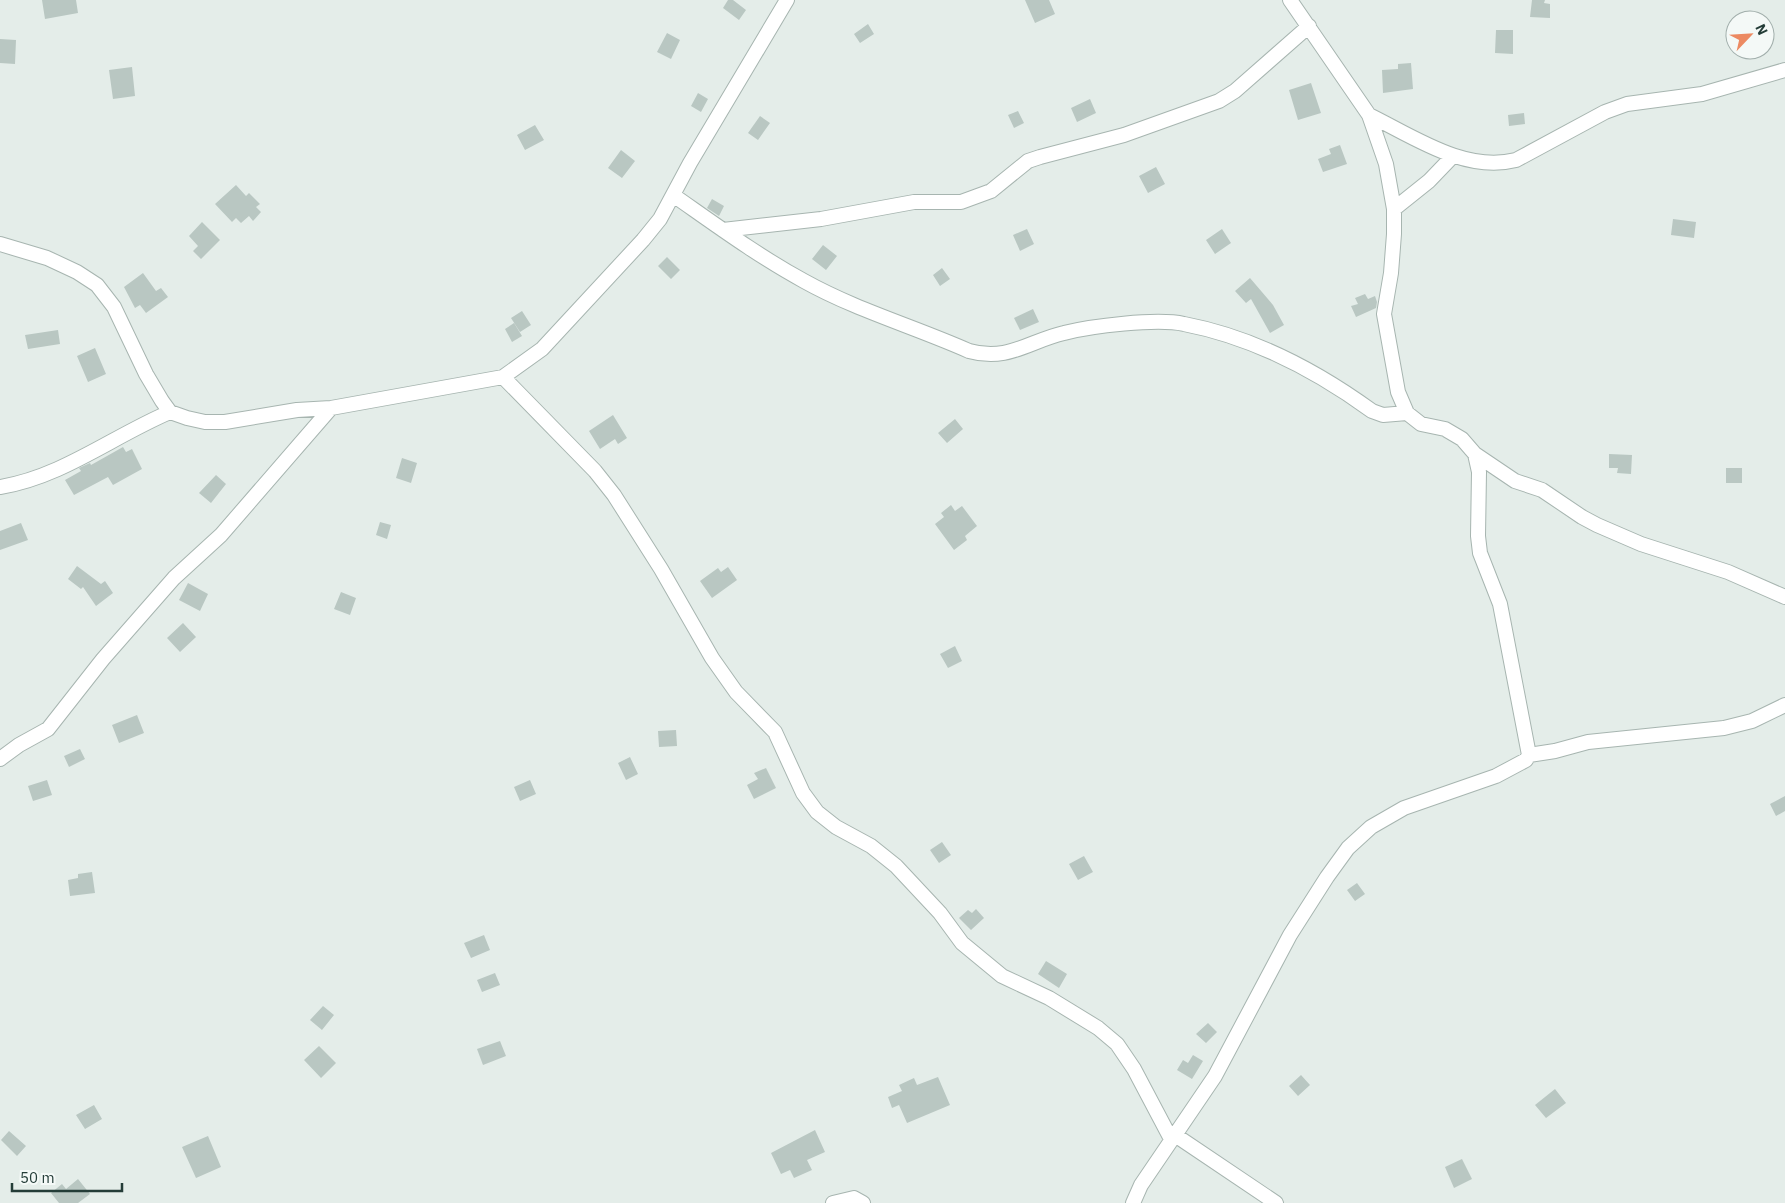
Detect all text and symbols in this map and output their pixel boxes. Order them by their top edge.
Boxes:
north arrow [1725,10,1775,60]
text: N [1751,21,1772,38]
scale bar [12,1160,122,1192]
text: 50 m [20,1168,55,1187]

